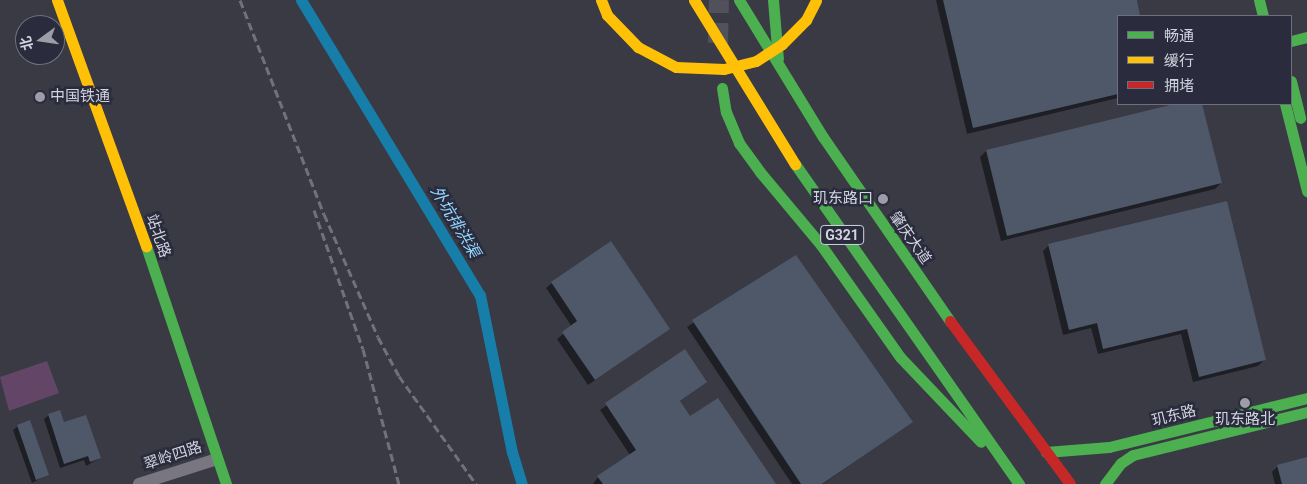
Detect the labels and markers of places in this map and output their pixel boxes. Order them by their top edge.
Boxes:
place label: 中国铁通 [50,88,110,106]
marker: 中国铁通 [34,91,46,103]
place label: 玑东路口 [813,190,873,208]
marker: 玑东路口 [877,193,889,205]
marker: 玑东路北 [1239,397,1251,409]
place label: 玑东路北 [1215,411,1275,429]

